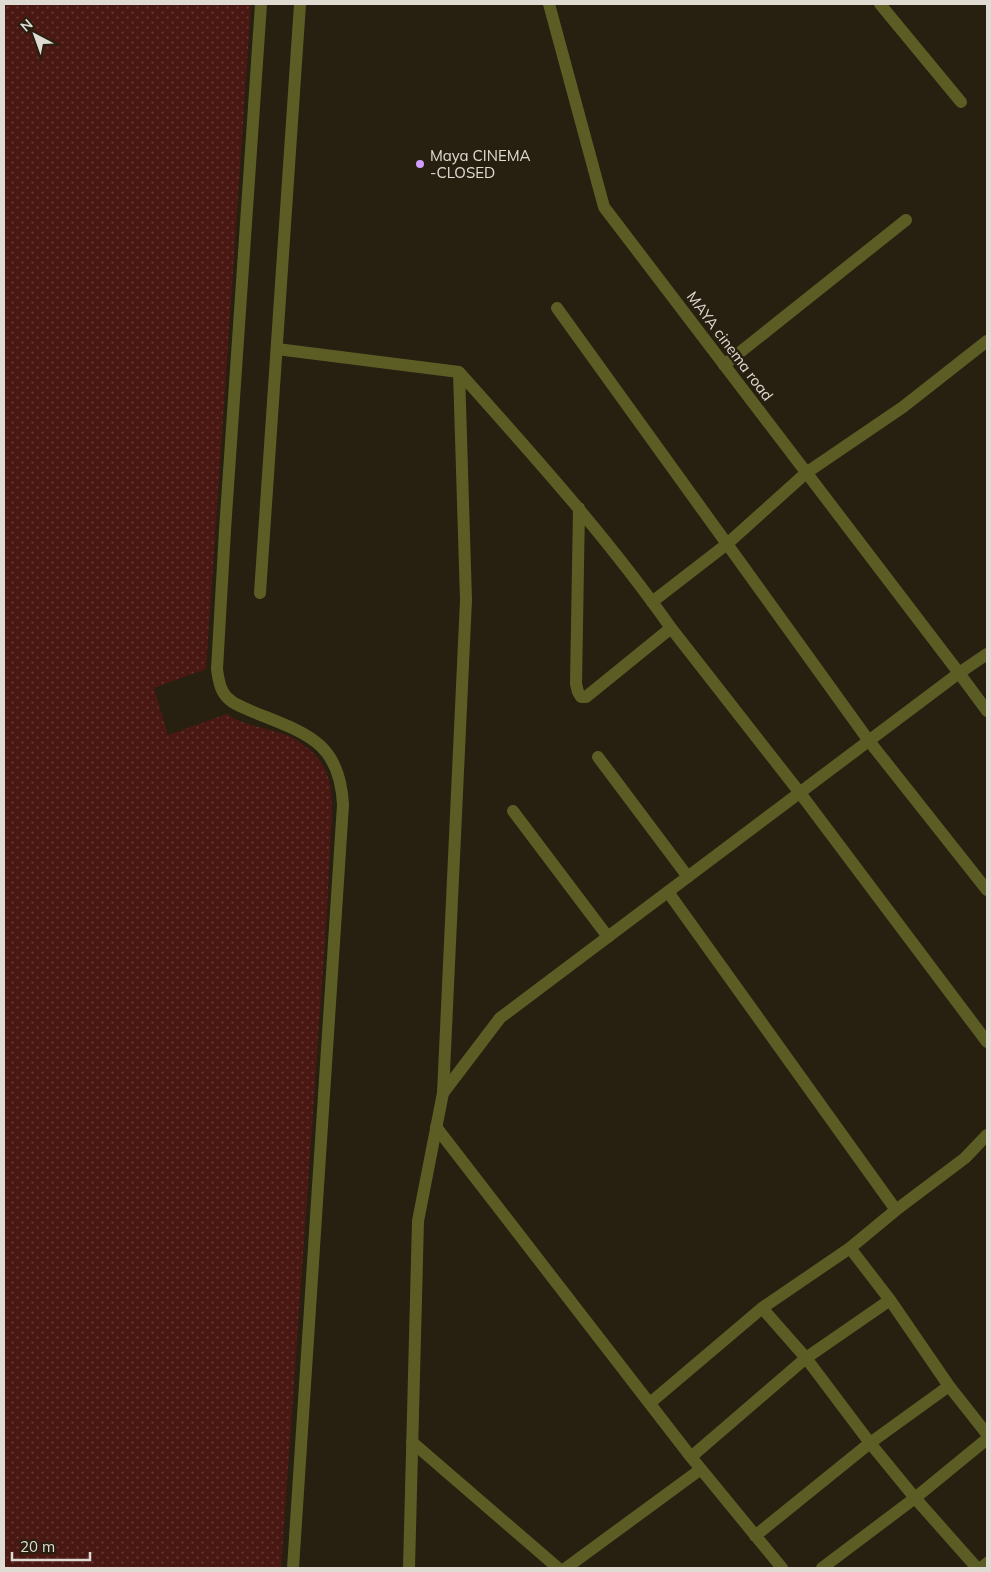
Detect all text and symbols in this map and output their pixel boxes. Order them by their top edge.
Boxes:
north arrow [10,10,60,60]
text: N [17,15,36,35]
place label: Maya CINEMA -CLOSED [430,146,531,182]
marker: Maya CINEMA -CLOSED [414,158,426,170]
street label: MAYA cinema road [683,288,777,404]
scale bar [12,1530,90,1562]
text: 20 m [20,1537,55,1556]

